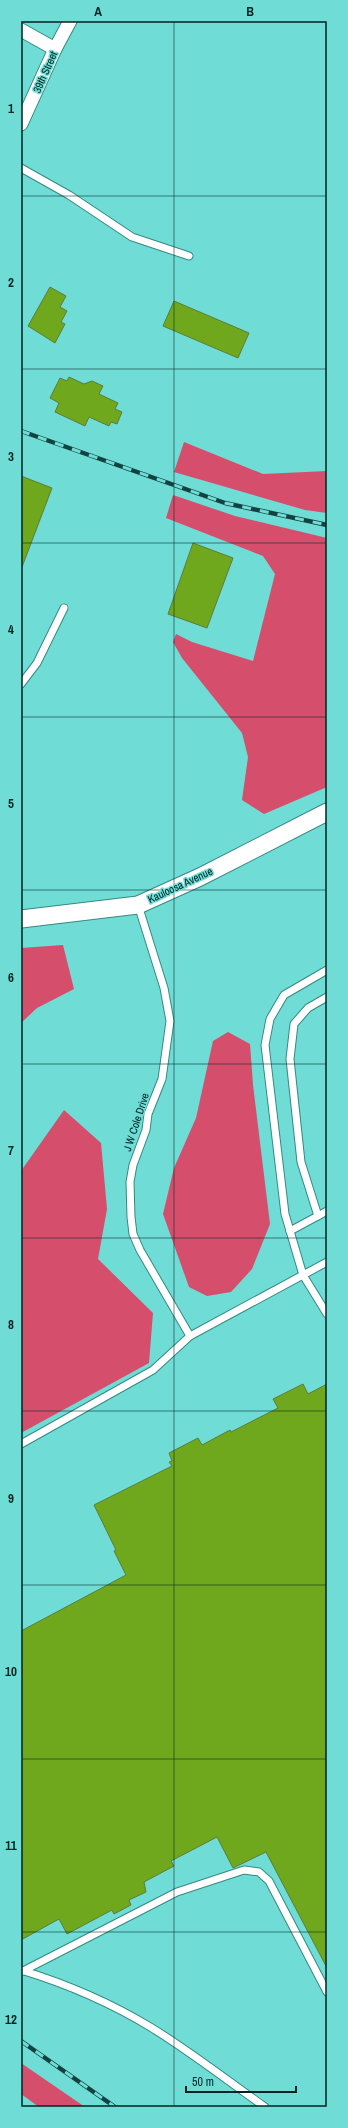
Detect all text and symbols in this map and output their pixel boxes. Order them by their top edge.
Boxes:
text: A [94,3,102,20]
text: B [246,3,254,20]
street label: 39th Street [30,49,61,95]
text: 1 [8,100,14,117]
text: 2 [8,274,14,291]
text: 3 [8,448,14,465]
text: 4 [8,621,14,638]
text: 5 [8,795,14,812]
street label: Kauloosa Avenue [145,864,215,906]
text: 6 [8,969,14,986]
street label: J W Cole Drive [120,1091,152,1153]
text: 7 [8,1142,14,1159]
text: 8 [8,1316,14,1333]
text: 9 [8,1490,14,1507]
text: 10 [5,1663,17,1680]
text: 11 [5,1837,17,1854]
text: 12 [5,2011,17,2028]
scale bar [186,2068,296,2094]
text: 50 m [192,2074,214,2090]

